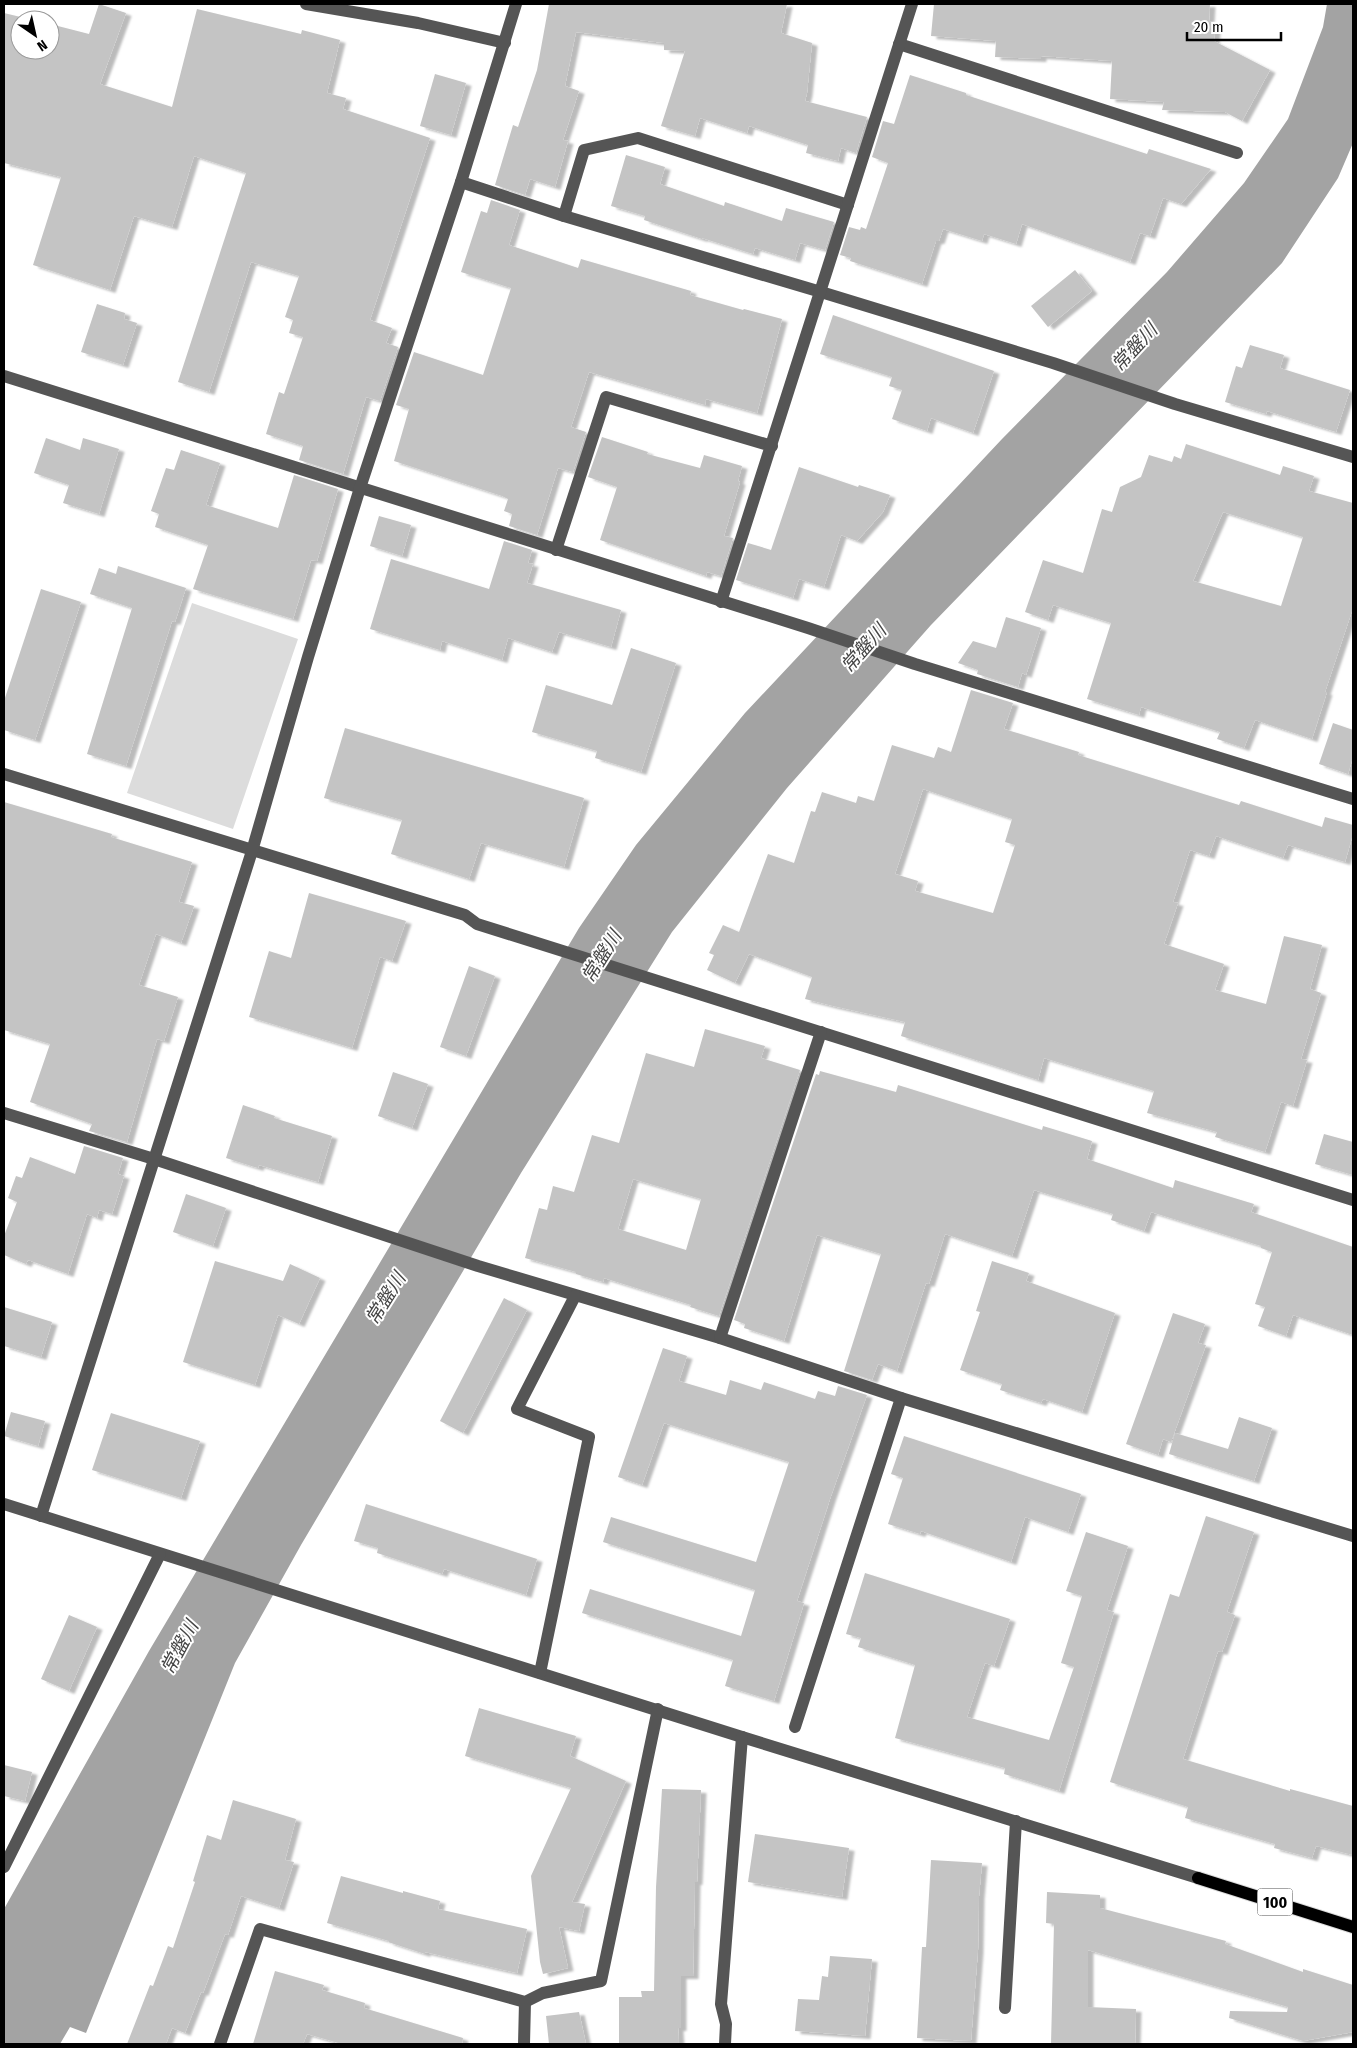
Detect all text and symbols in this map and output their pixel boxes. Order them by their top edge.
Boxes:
north arrow [10,10,60,60]
scale bar [1187,10,1281,42]
text: 20 m [1194,18,1224,36]
text: N [34,36,50,55]
water label: 常盤川 [1107,317,1164,376]
water label: 常盤川 [836,618,892,677]
water label: 常盤川 [577,924,627,987]
water label: 常盤川 [361,1266,411,1329]
water label: 常盤川 [156,1615,204,1678]
road number: 100 [1258,1888,1292,1915]

